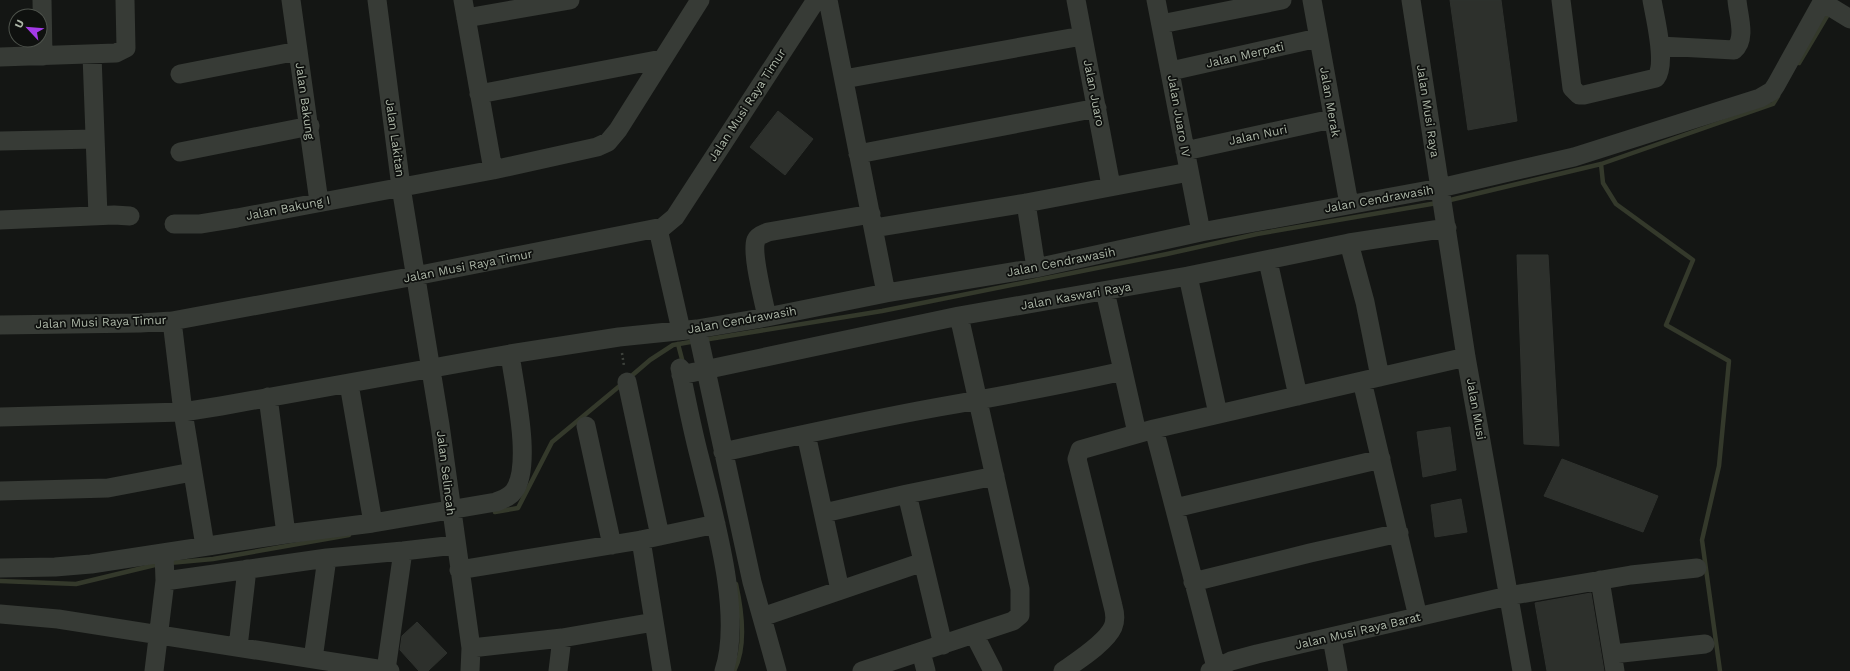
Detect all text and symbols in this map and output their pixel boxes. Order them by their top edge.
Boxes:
north arrow [8,8,48,48]
text: U [12,17,27,30]
street label: Jalan Merpati [1205,39,1285,71]
street label: Jalan Musi Raya Timur [705,46,789,164]
street label: Jalan Juaro [1081,58,1107,128]
street label: Jalan Bakung [293,61,317,141]
street label: Jalan Musi Raya [1414,64,1442,159]
street label: Jalan Merak [1317,66,1343,138]
street label: Jalan Juaro IV [1165,74,1193,158]
street label: Jalan Lakitan [383,98,407,178]
street label: Jalan Nuri [1227,122,1289,148]
street label: Jalan Cendrawasih [1323,183,1435,215]
street label: Jalan Bakung I [245,193,331,223]
street label: Jalan Cendrawasih [1005,245,1117,279]
street label: Jalan Musi Raya Timur [402,247,534,285]
street label: Jalan Kaswari Raya [1020,279,1133,313]
street label: Jalan Cendrawasih [686,304,798,336]
street label: Jalan Musi Raya Timur [35,313,167,331]
street label: Jalan Musi [1464,377,1488,441]
street label: Jalan Selincah [434,430,458,516]
street label: Jalan Musi Raya Barat [1294,610,1422,652]

